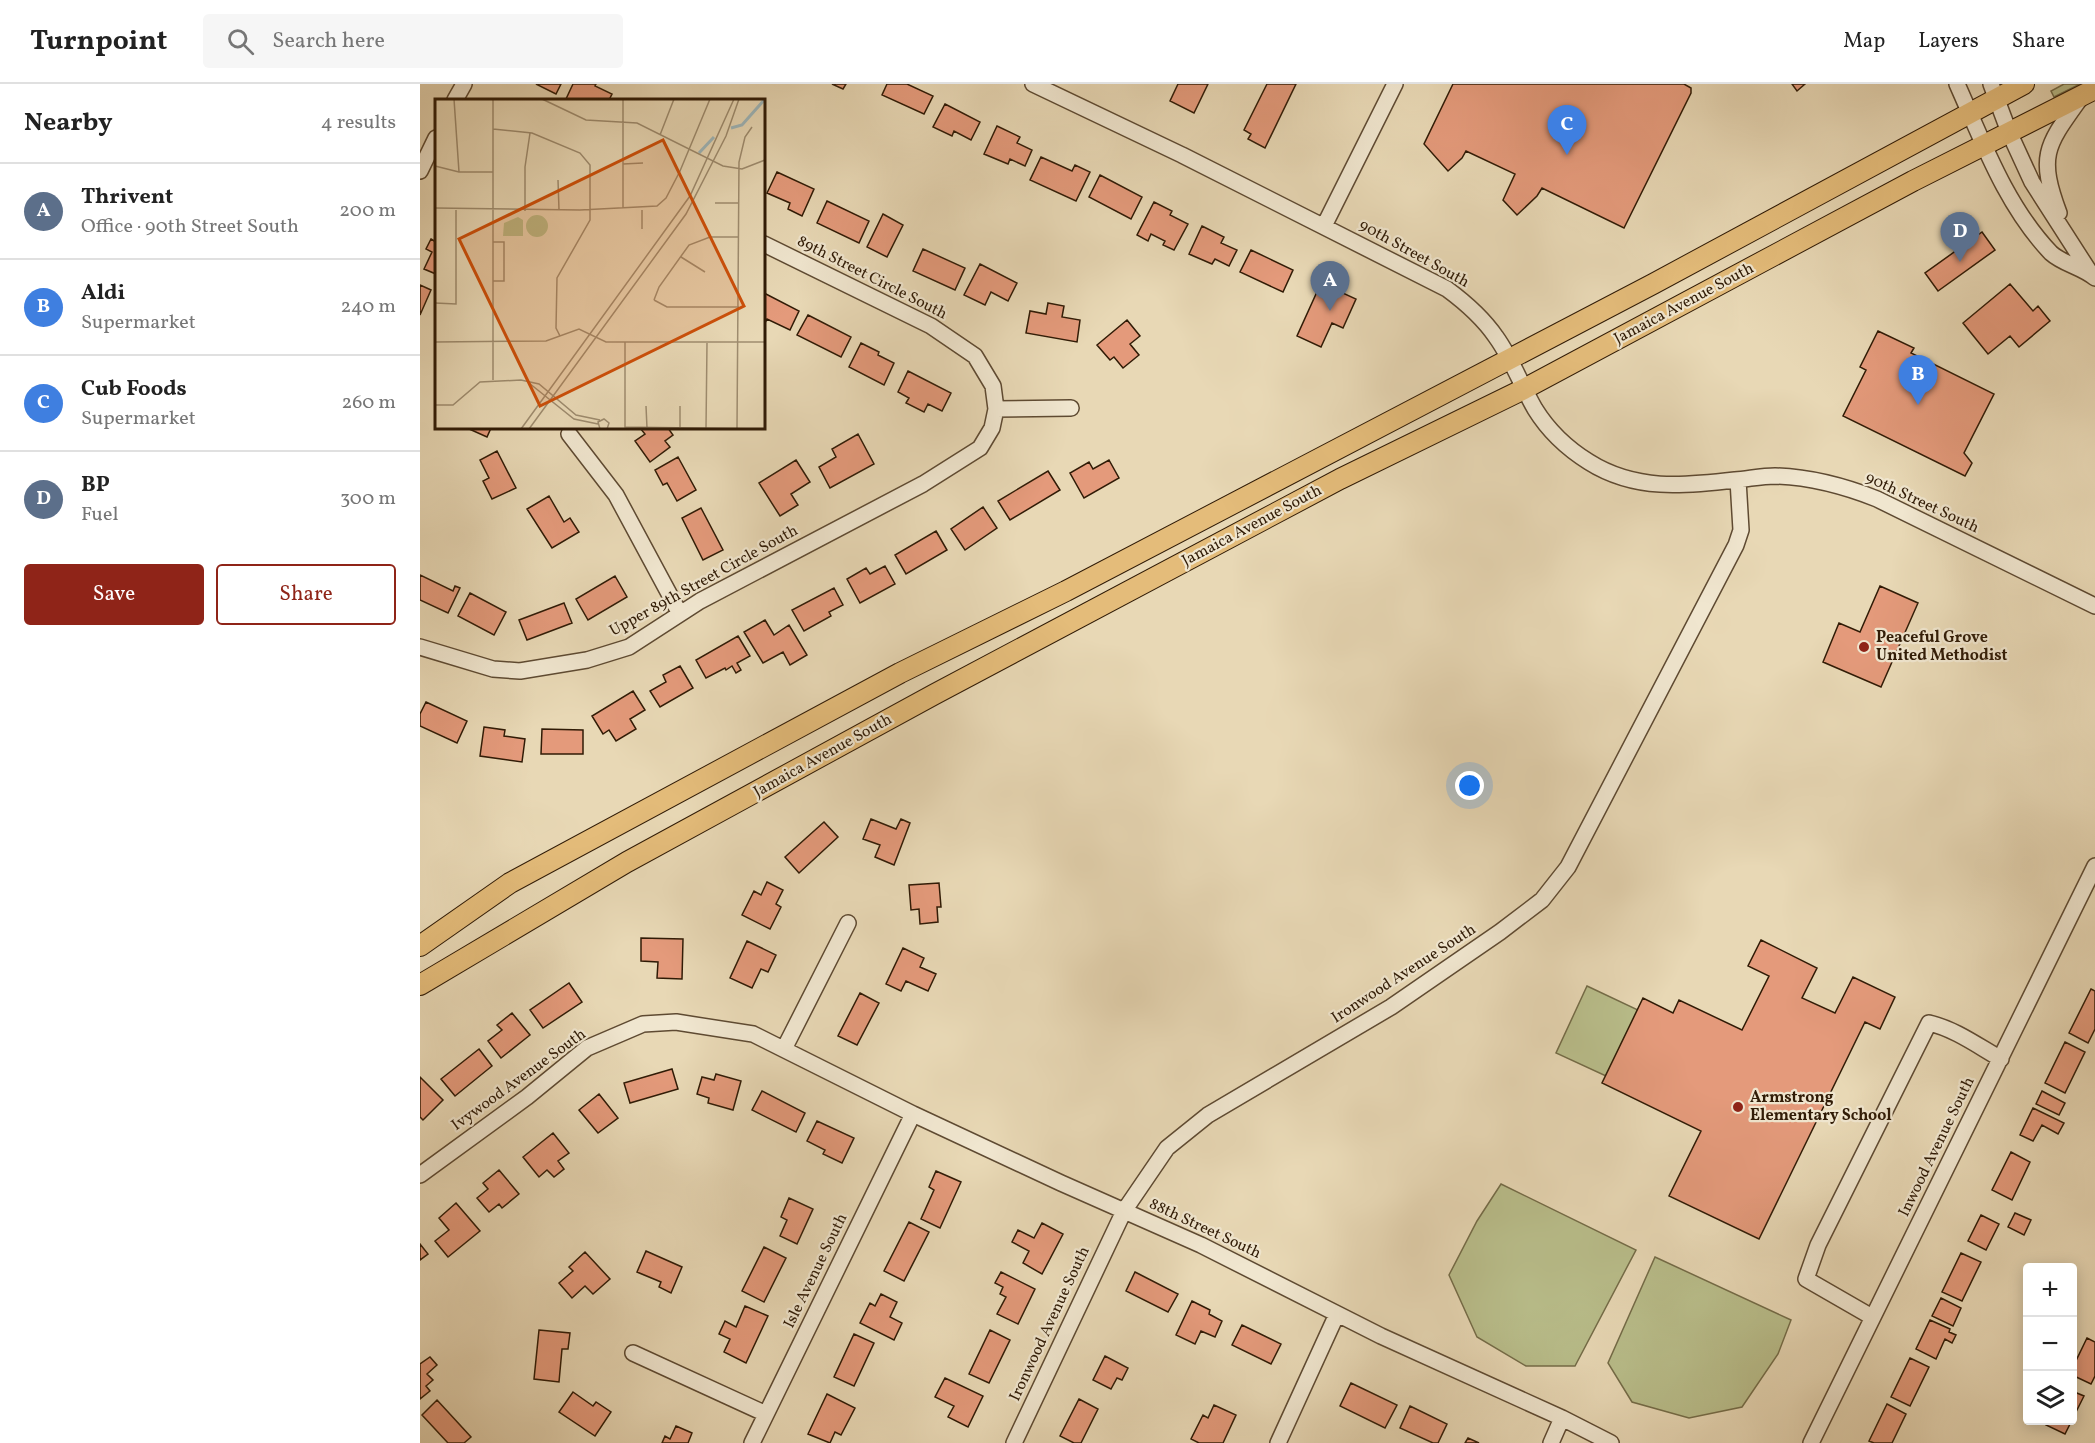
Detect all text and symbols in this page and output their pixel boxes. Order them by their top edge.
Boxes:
search box [203,14,623,68]
text: Turnpoint [30,22,167,61]
icon: search [224,25,257,58]
text: Search here [272,26,385,57]
text: Map [1843,27,1885,56]
text: Layers [1918,27,1979,56]
text: Share [2012,27,2065,56]
inset map [435,99,765,429]
text: Nearby [24,105,113,141]
pin: C [1548,106,1586,155]
text: 4 results [321,109,396,137]
text: Thrivent [81,182,173,213]
text: A [36,197,51,225]
text: 200 m [339,197,396,225]
pin: D [1940,212,1980,262]
text: Office · 90th Street South [81,213,299,241]
street label: 90th Street South [1355,215,1473,293]
street label: 89th Street Circle South [793,231,951,325]
street label: Jamaica Avenue South [1610,258,1758,350]
pin: A [1310,262,1350,311]
text: Aldi [81,278,125,309]
text: B [37,293,50,321]
text: 240 m [341,293,396,321]
text: Supermarket [81,309,196,337]
pin: B [1898,356,1938,405]
text: Cub Foods [81,374,187,405]
text: C [37,389,50,417]
text: 260 m [341,389,396,417]
text: Supermarket [81,405,196,433]
street label: 90th Street South [1861,467,1983,539]
text: BP [81,470,110,501]
street label: Jamaica Avenue South [1178,480,1326,572]
text: D [36,485,51,513]
text: 300 m [340,485,396,513]
text: Fuel [81,501,118,529]
street label: Upper 89th Street Circle South [606,520,802,642]
button: Save [24,564,204,625]
button: Share [216,564,396,625]
place label: Peaceful Grove United Methodist [1876,627,2008,667]
marker: Peaceful Grove United Methodist [1857,640,1871,654]
street label: Jamaica Avenue South [750,709,896,803]
your location [1455,771,1484,800]
street label: Ironwood Avenue South [1327,919,1481,1029]
street label: Ivywood Avenue South [447,1024,591,1136]
street label: Inwood Avenue South [1894,1073,1980,1221]
place label: Armstrong Elementary School [1750,1087,1892,1127]
marker: Armstrong Elementary School [1731,1100,1745,1114]
street label: 88th Street South [1145,1193,1265,1265]
street label: Isle Avenue South [779,1210,853,1332]
street label: Ironwood Avenue South [1004,1243,1096,1405]
map controls [2023,1263,2077,1425]
button: + [2023,1263,2077,1317]
button: − [2023,1317,2077,1371]
button: layers [2023,1371,2077,1425]

